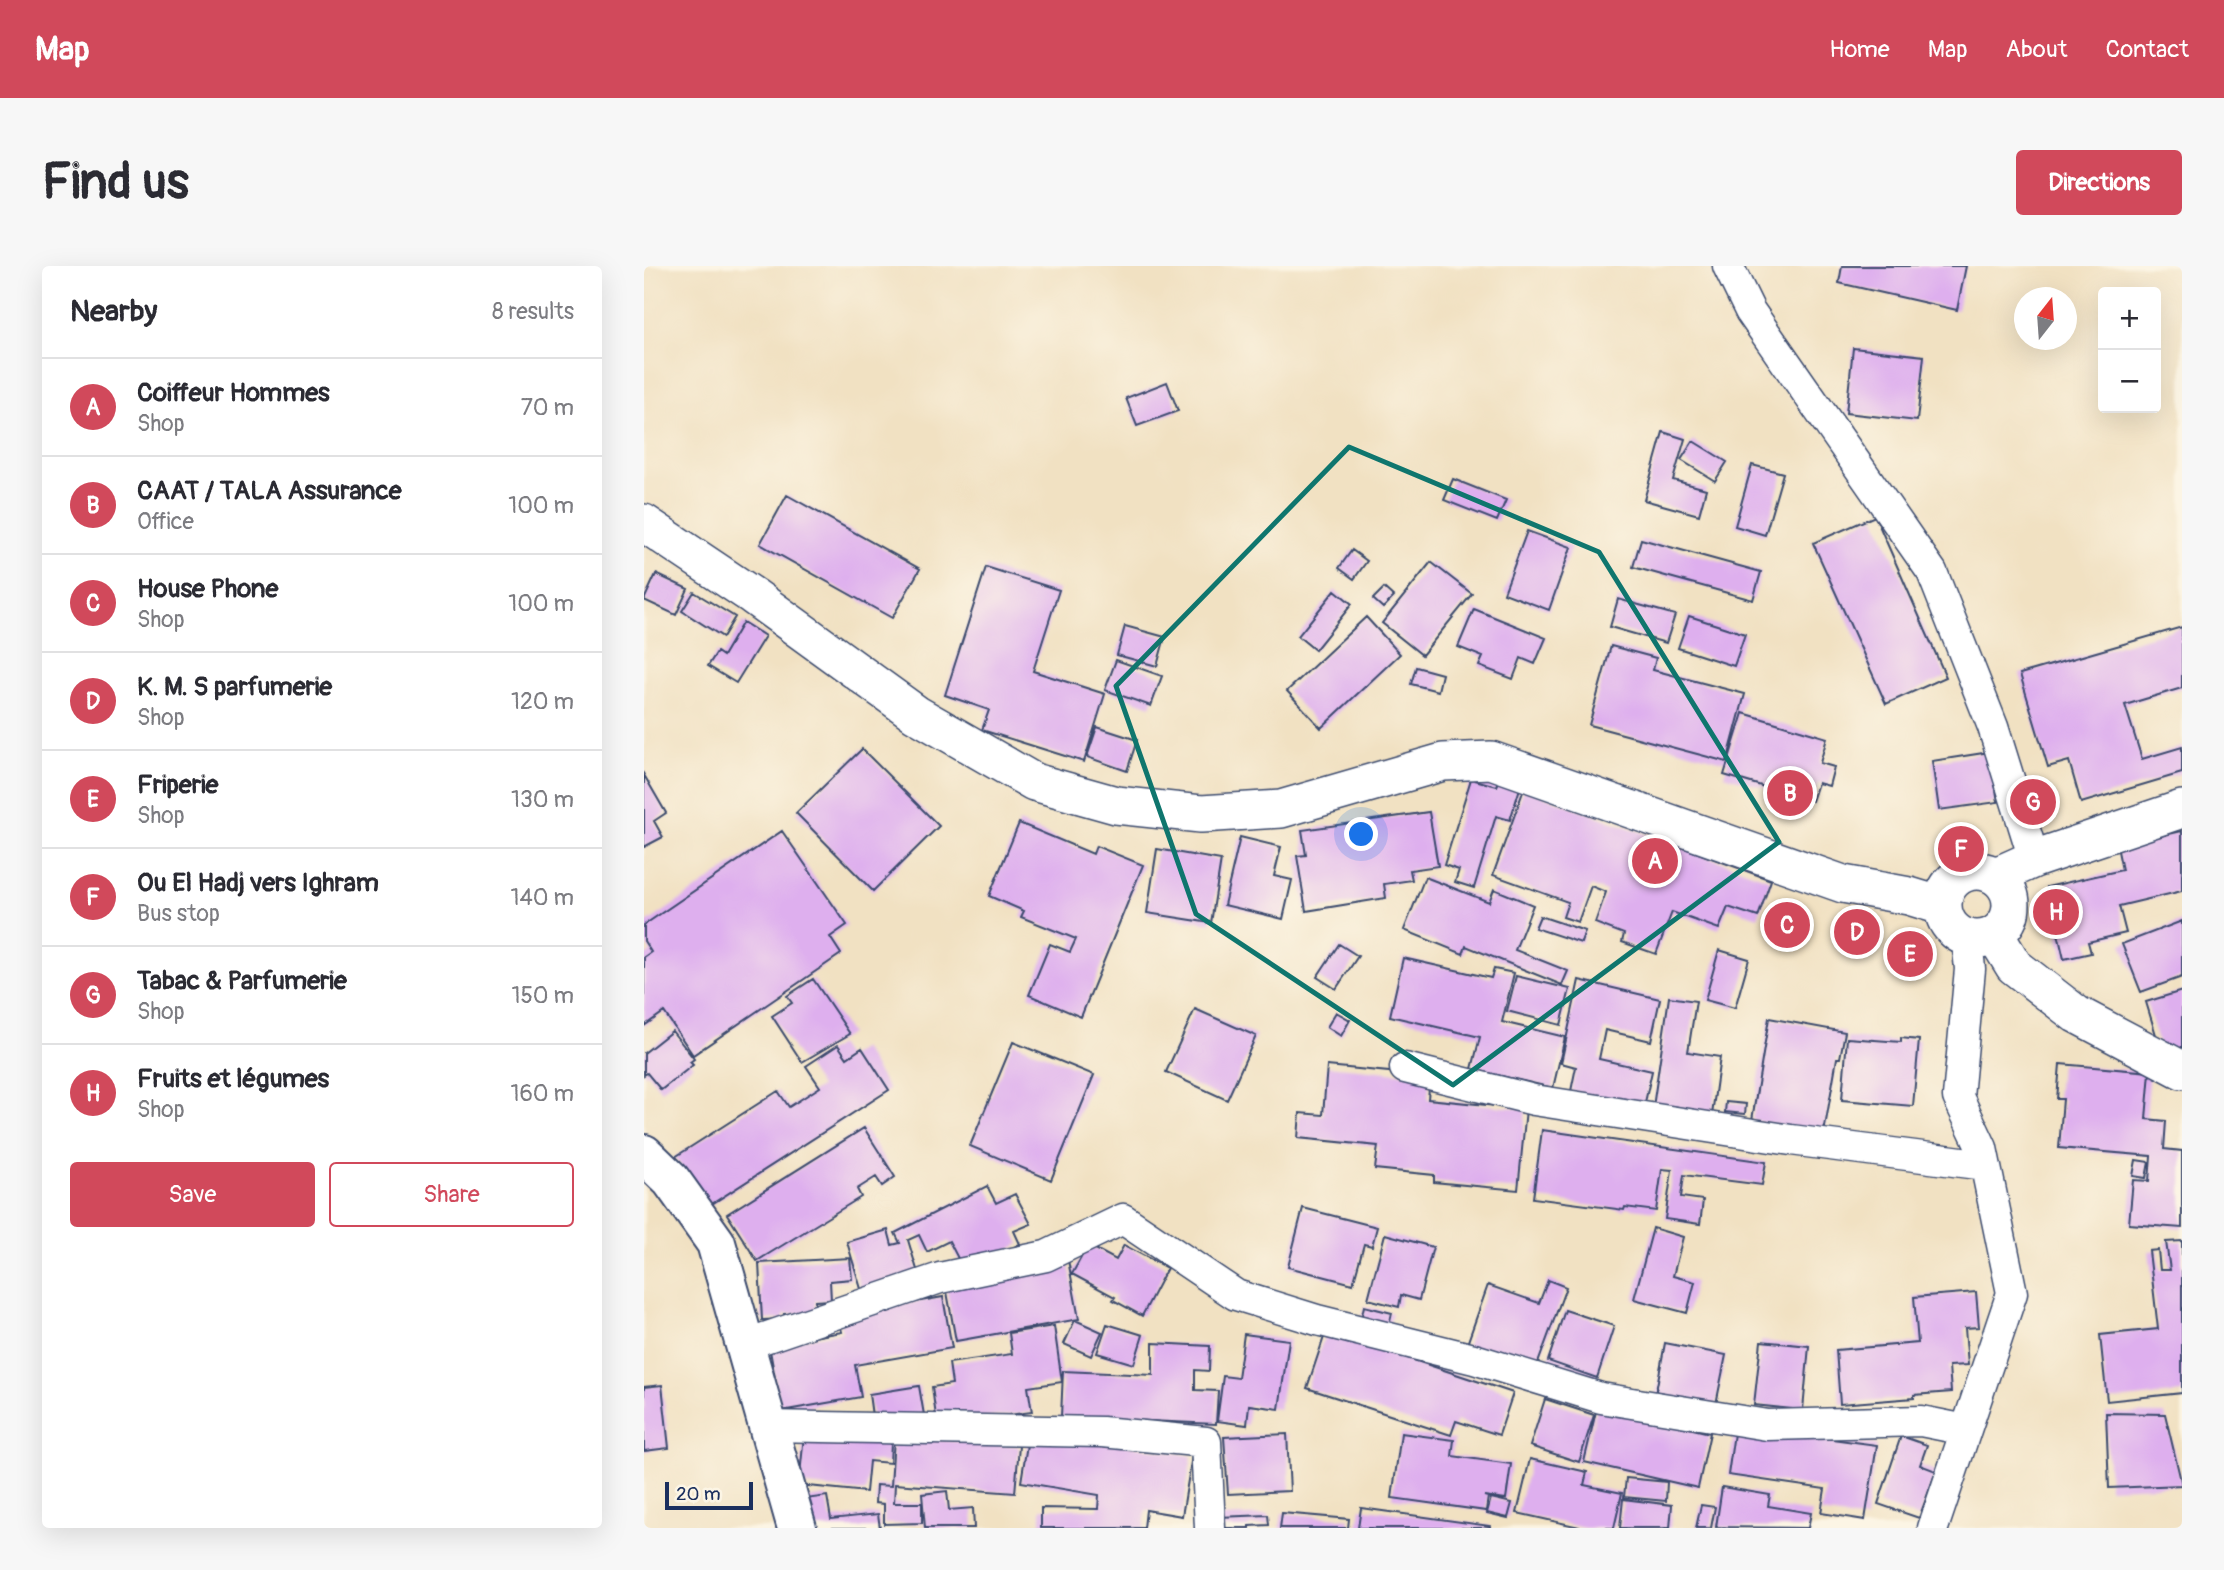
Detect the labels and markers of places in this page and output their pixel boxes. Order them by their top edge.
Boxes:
pin: B [1767,767,1813,819]
pin: G [2010,776,2056,828]
pin: F [1938,823,1984,875]
pin: A [1632,835,1678,887]
pin: H [2033,886,2079,938]
pin: C [1764,899,1810,951]
pin: D [1834,906,1880,958]
pin: E [1887,928,1933,980]

